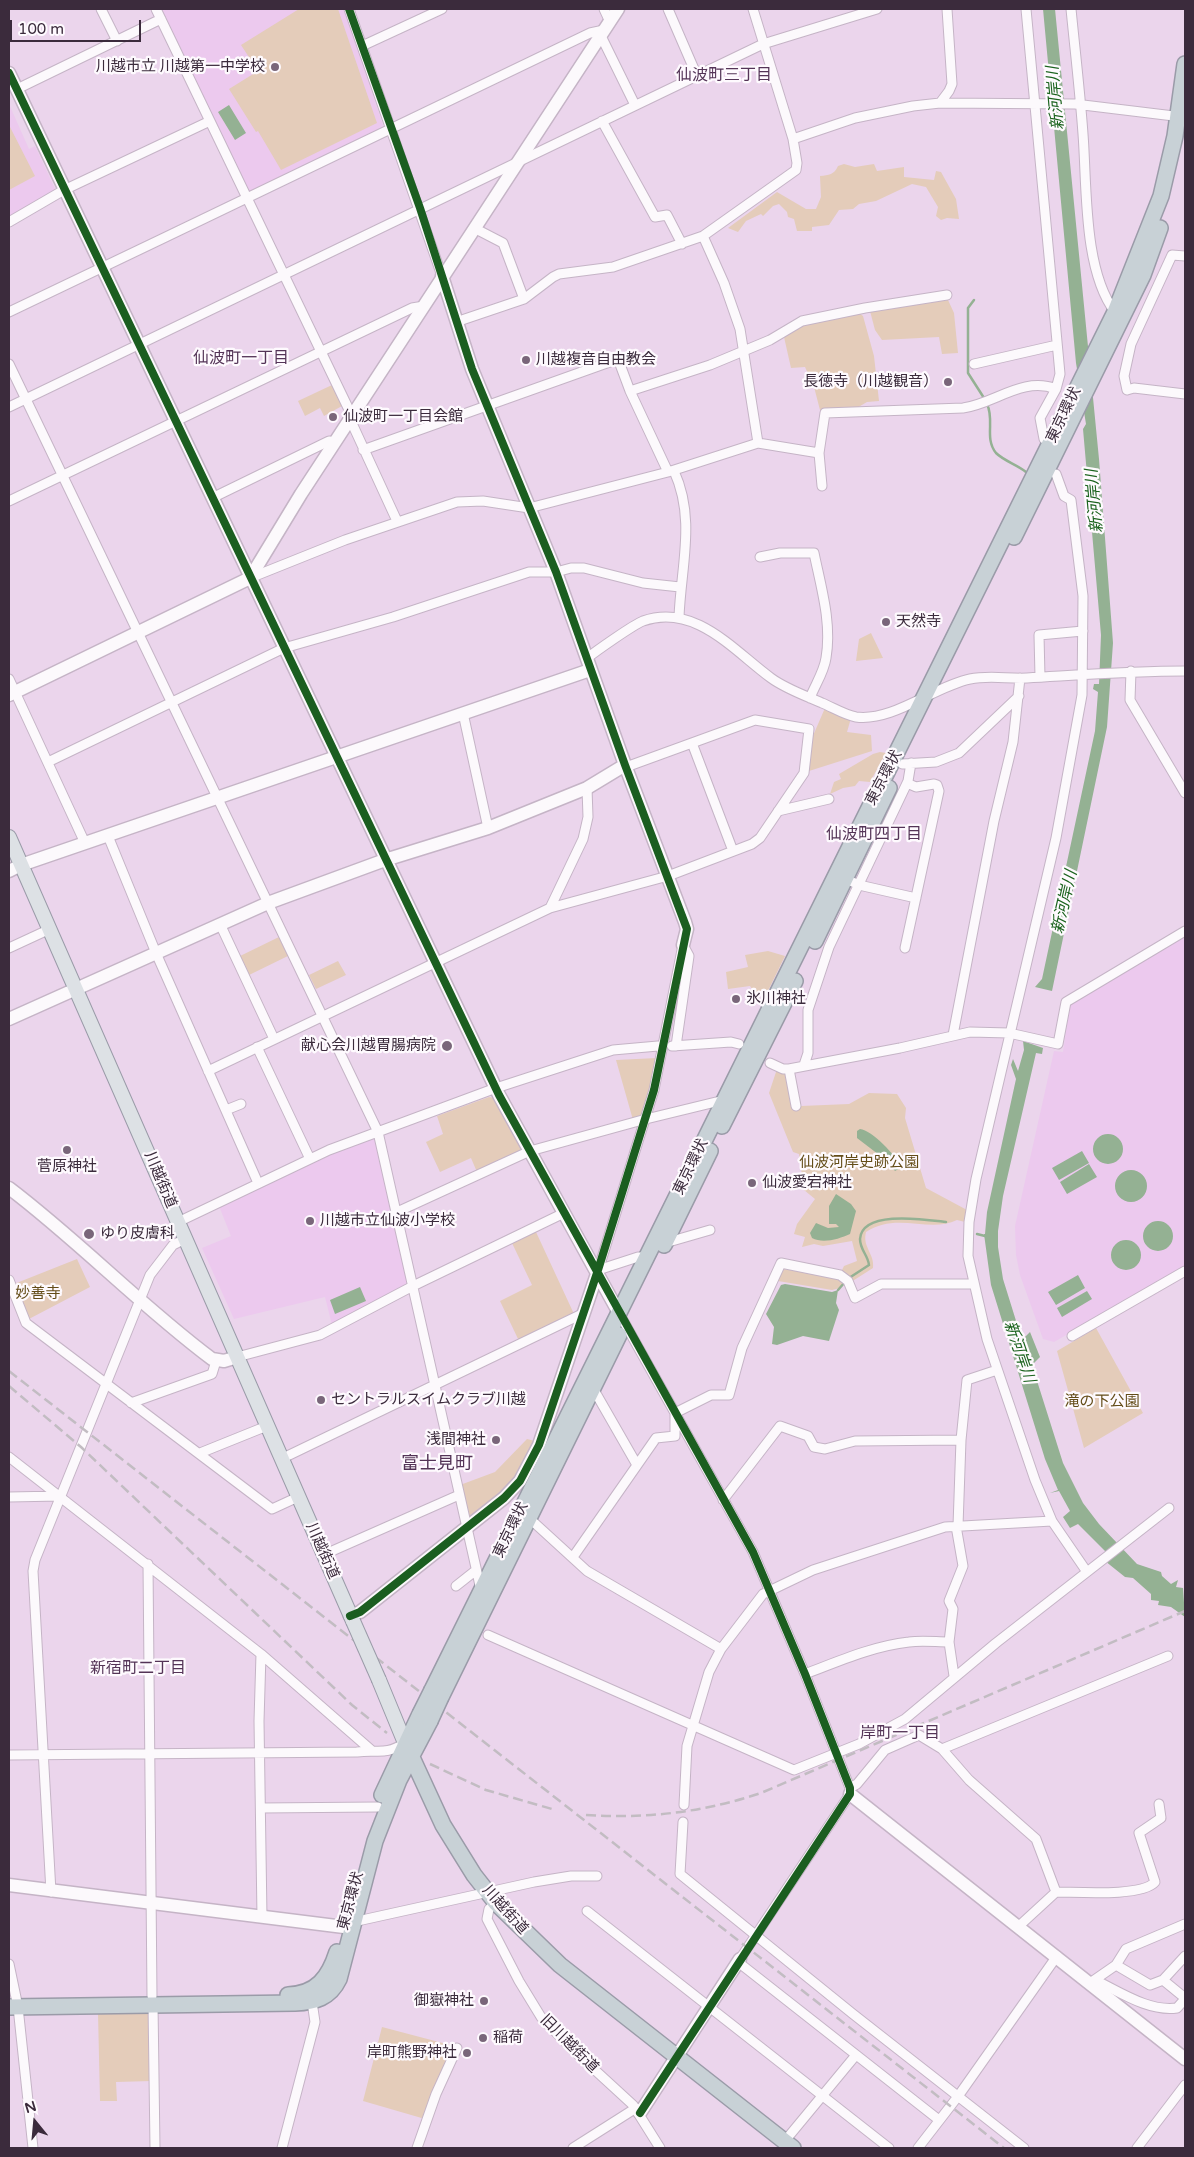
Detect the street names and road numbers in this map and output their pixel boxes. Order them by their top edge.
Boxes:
street label: 東京環状 [1043,384,1085,446]
street label: 東京環状 [862,747,906,809]
street label: 東京環状 [670,1136,712,1198]
street label: 川越街道 [140,1149,180,1211]
street label: 東京環状 [490,1499,532,1561]
street label: 川越街道 [302,1520,342,1582]
street label: 東京環状 [335,1870,367,1932]
street label: 川越街道 [478,1882,532,1938]
street label: 旧川越街道 [536,2011,602,2077]

